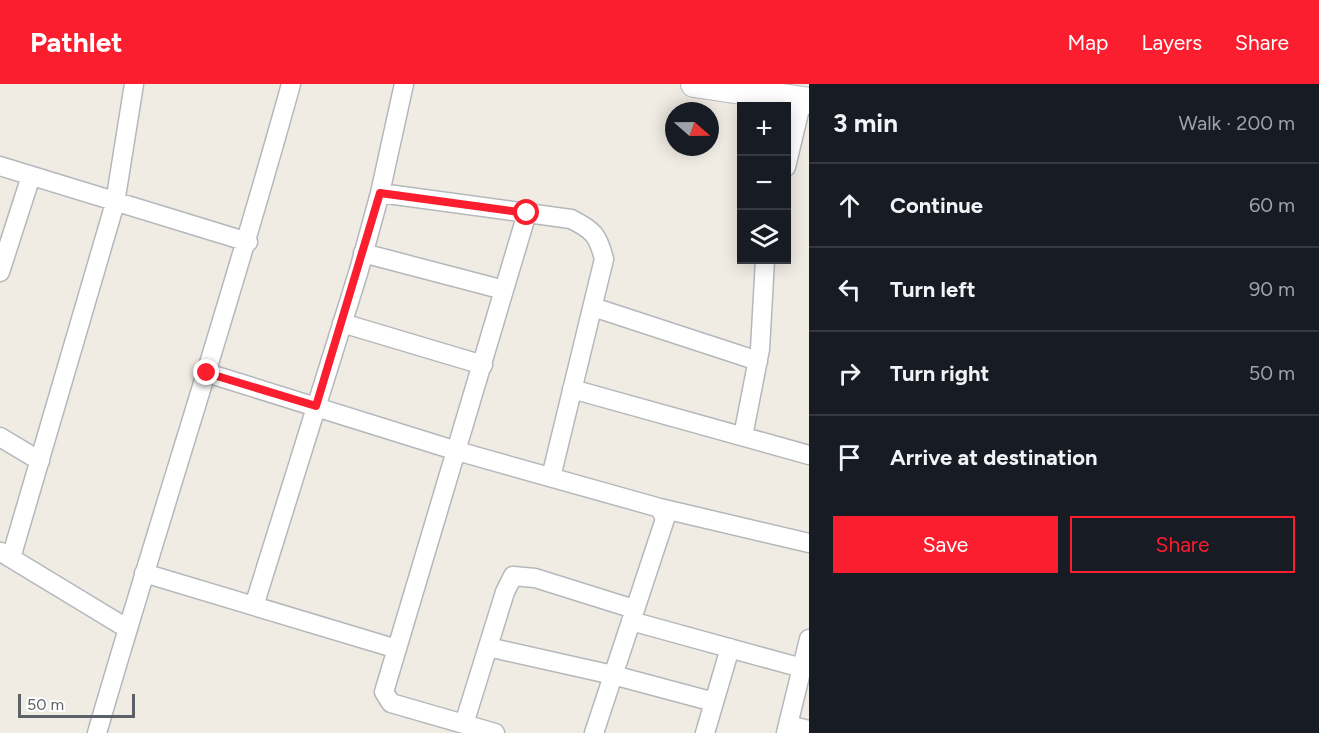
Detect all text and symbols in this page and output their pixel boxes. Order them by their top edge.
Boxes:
text: Pathlet [30,25,122,59]
text: Map [1068,30,1108,55]
text: Layers [1141,30,1202,55]
text: Share [1235,30,1289,55]
north arrow [665,102,719,156]
map controls [737,102,791,264]
button: + [737,102,791,156]
text: 3 min [833,107,898,139]
text: Walk · 200 m [1179,111,1295,135]
button: − [737,156,791,210]
icon: ahead [833,189,866,222]
text: Continue [890,192,983,219]
text: 60 m [1249,193,1295,217]
route start [513,199,539,225]
button: layers [737,210,791,264]
icon: left [833,273,866,306]
text: Turn left [890,276,976,303]
text: 90 m [1249,277,1295,301]
icon: right [833,357,866,390]
route end [193,359,219,385]
text: Turn right [890,360,989,387]
text: 50 m [1249,361,1295,385]
icon: arrive [833,441,866,474]
text: Arrive at destination [890,444,1098,471]
button: Save [833,516,1058,573]
button: Share [1070,516,1295,573]
scale bar [18,691,135,718]
text: 50 m [27,695,64,714]

